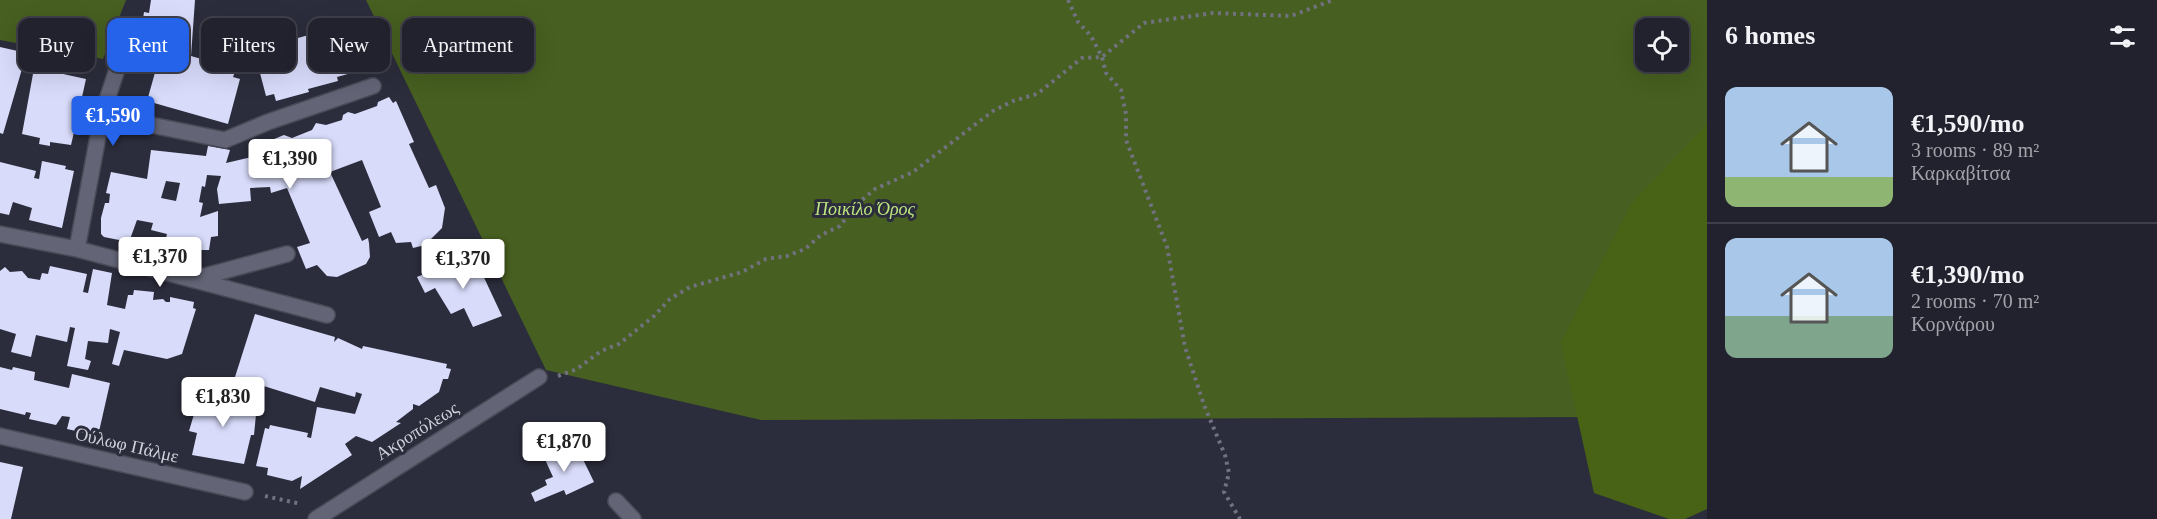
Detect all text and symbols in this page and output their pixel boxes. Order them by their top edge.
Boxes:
chip: Buy [18,18,95,72]
chip: Rent [107,18,189,72]
chip: Filters [201,18,296,72]
chip: New [308,18,390,72]
chip: Apartment [402,18,534,72]
map controls [1635,18,1689,72]
button: locate [1635,18,1689,72]
icon: filters [2106,20,2139,53]
text: 6 homes [1725,21,1815,50]
pin: €1,590 [64,96,162,147]
text: €1,590 [86,104,141,126]
text: €1,590/mo [1911,109,2024,138]
icon: home [1773,111,1845,183]
pin: €1,390 [241,139,339,190]
text: 3 rooms · 89 m² [1911,139,2039,161]
text: €1,390 [263,147,318,169]
text: Καρκαβίτσα [1911,162,2010,184]
park label: Ποικίλο Όρος [814,199,916,219]
pin: €1,370 [111,237,209,288]
pin: €1,370 [414,239,512,290]
text: €1,370 [133,245,188,267]
text: €1,370 [436,247,491,269]
text: €1,390/mo [1911,260,2024,289]
icon: home [1773,262,1845,334]
text: 2 rooms · 70 m² [1911,290,2039,312]
text: Κορνάρου [1911,313,1995,335]
pin: €1,830 [174,377,272,428]
text: €1,830 [196,385,251,407]
street label: Ακροπόλεως [372,398,462,464]
pin: €1,870 [515,422,613,473]
street label: Ούλωφ Πάλμε [73,423,181,467]
text: €1,870 [537,430,592,452]

